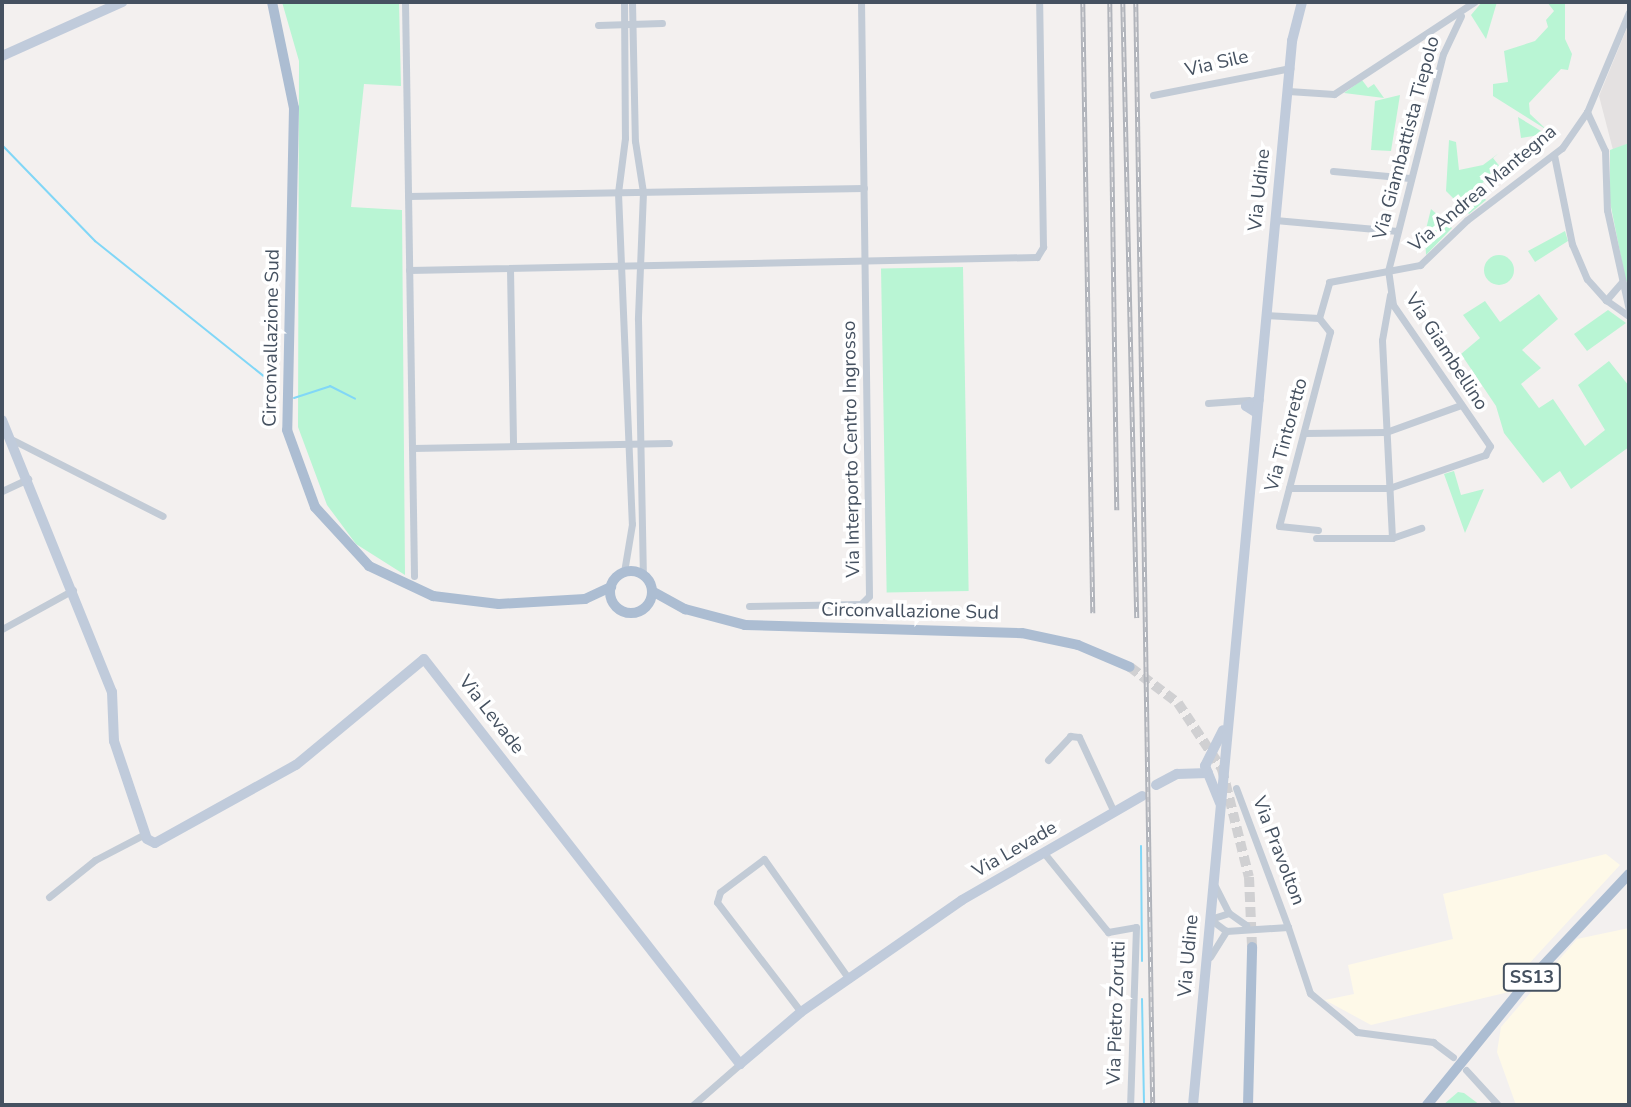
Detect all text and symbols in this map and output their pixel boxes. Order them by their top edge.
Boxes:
street label: Via Giambattista Tiepolo [1369,34,1445,242]
street label: Via Sile [1183,46,1251,82]
street label: Via Andrea Mantegna [1405,121,1561,257]
street label: Via Udine [1244,148,1276,232]
street label: Circonvallazione Sud [259,249,285,427]
street label: Via Giambellino [1400,289,1492,415]
street label: Via Interporto Centro Ingrosso [838,320,866,578]
street label: Via Tintoretto [1261,376,1313,494]
street label: Circonvallazione Sud [821,599,999,625]
street label: Via Levade [453,671,529,759]
street label: Via Pravolton [1247,793,1309,909]
street label: Via Levade [969,817,1061,883]
street label: Via Udine [1174,914,1204,998]
street label: Via Pietro Zorutti [1103,941,1131,1085]
road number: SS13 [1502,962,1562,992]

